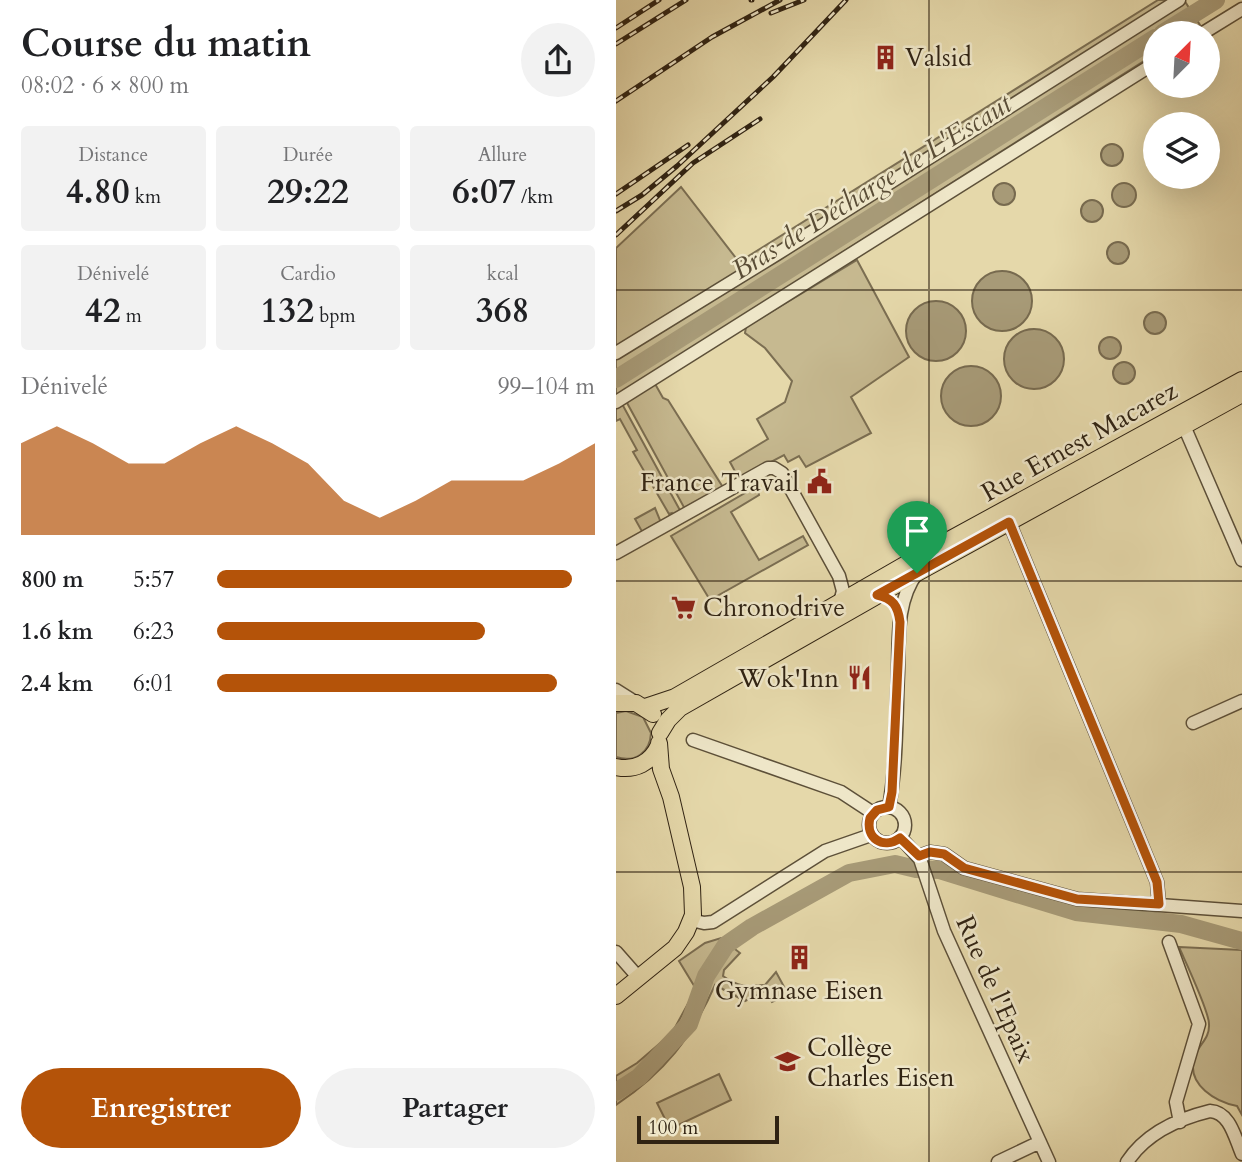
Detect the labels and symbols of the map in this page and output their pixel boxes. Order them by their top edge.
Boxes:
north arrow [1143,21,1220,98]
place label: Valsid [905,40,972,75]
building icon: Valsid [871,43,899,71]
water label: Bras de Décharge de L'Escaut [724,84,1020,289]
street label: Rue Ernest Macarez [975,373,1184,510]
place label: France Travail [640,465,799,500]
public building icon: France Travail [805,468,833,496]
pin [887,501,947,573]
place label: Chronodrive [703,590,845,625]
supermarket icon: Chronodrive [669,593,697,621]
place label: Wok'Inn [737,661,839,696]
restaurant icon: Wok'Inn [845,664,873,692]
street label: Rue de l'Epaix [948,910,1044,1068]
building icon: Gymnase Eisen [785,944,813,972]
place label: Gymnase Eisen [715,973,883,1008]
place label: Collège Charles Eisen [807,1030,955,1095]
school or university icon: Collège Charles Eisen [773,1048,801,1076]
scale bar [637,1113,779,1145]

